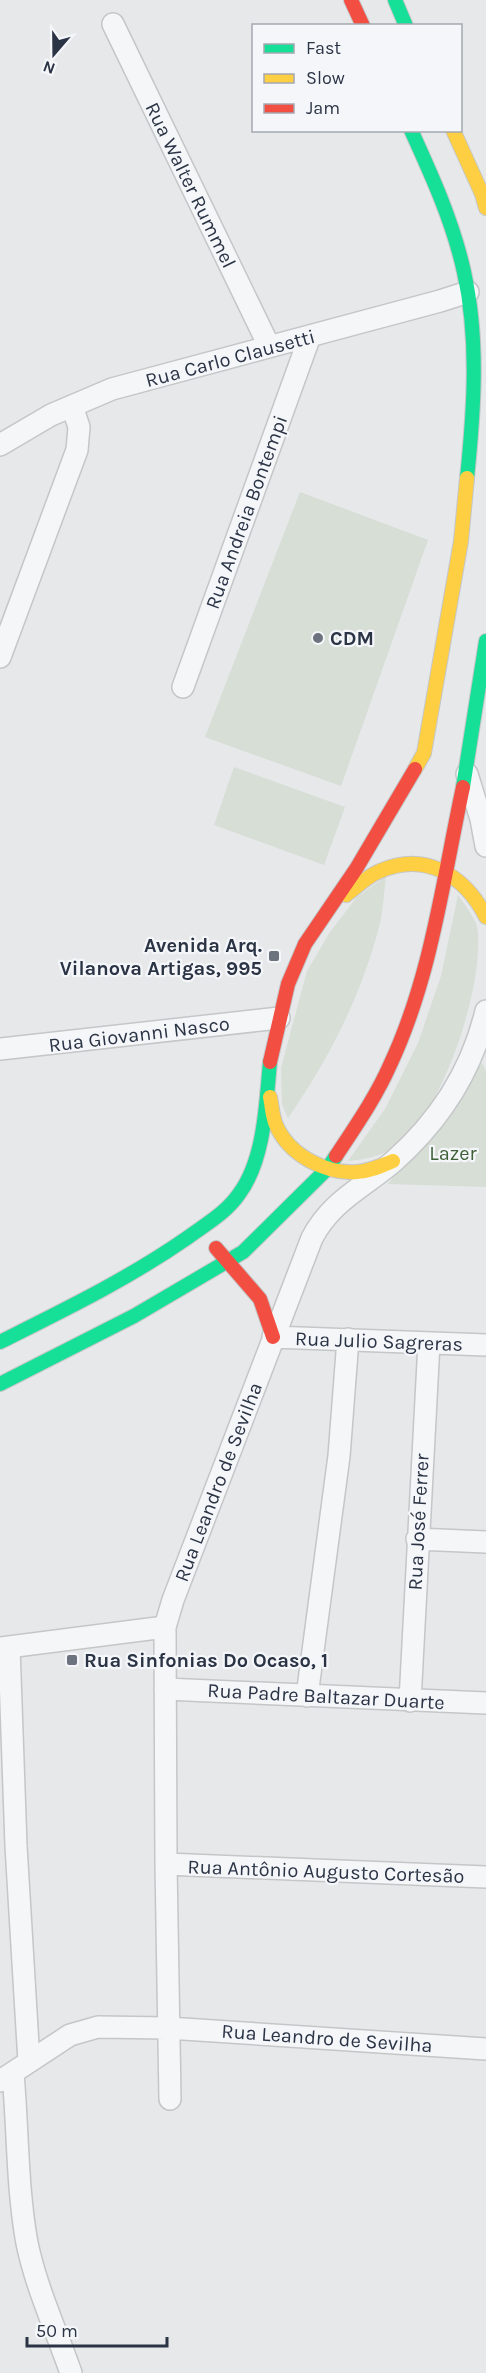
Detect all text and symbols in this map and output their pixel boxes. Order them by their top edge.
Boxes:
north arrow [24,24,84,84]
legend [252,24,462,132]
text: Fast [306,37,341,59]
text: N [40,57,58,79]
text: Slow [306,67,345,89]
text: Jam [306,97,340,119]
street label: Rua Walter Rummel [140,99,241,272]
street label: Rua Carlo Clausetti [143,325,317,392]
street label: Rua Andreia Bontempi [201,412,292,612]
place label: CDM [330,627,374,650]
marker: CDM [311,631,325,645]
place label: Avenida Arq. Vilanova Artigas, 995 [60,934,262,980]
marker: Avenida Arq. Vilanova Artigas, 995 [267,949,281,963]
street label: Rua Giovanni Nasco [47,1012,231,1057]
park label: Lazer [429,1142,477,1165]
street label: Rua Julio Sagreras [295,1327,463,1356]
street label: Rua Leandro de Sevilha [170,1379,267,1585]
street label: Rua José Ferrer [403,1452,434,1591]
place label: Rua Sinfonias Do Ocaso, 1 [84,1649,328,1672]
marker: Rua Sinfonias Do Ocaso, 1 [65,1653,79,1667]
street label: Rua Padre Baltazar Duarte [207,1679,445,1714]
street label: Rua Antônio Augusto Cortesão [187,1855,465,1888]
street label: Rua Leandro de Sevilha [221,2020,433,2057]
scale bar [27,2310,166,2348]
text: 50 m [36,2320,78,2342]

